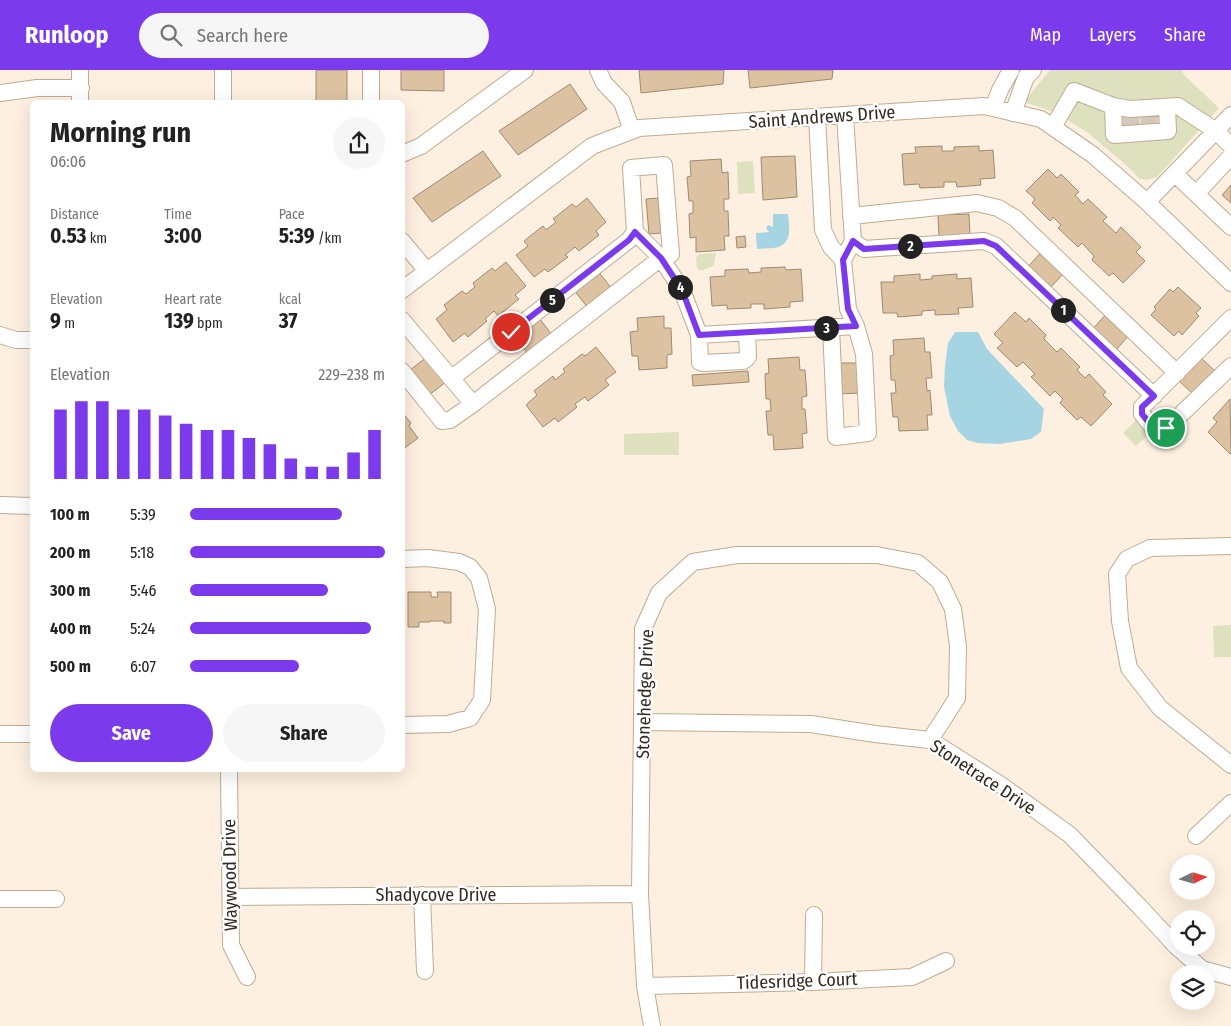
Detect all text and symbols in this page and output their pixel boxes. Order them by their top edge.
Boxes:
search box [139,13,489,58]
text: Runloop [25,21,109,49]
icon: search [157,21,185,49]
text: Search here [197,24,288,47]
text: Map [1030,24,1061,46]
text: Layers [1089,24,1136,46]
text: Share [1164,24,1206,46]
street label: Saint Andrews Drive [748,101,896,133]
text: Morning run [50,116,191,149]
button: share [333,117,385,169]
text: 06:06 [50,152,86,171]
text: Distance [50,206,99,223]
text: Time [164,206,192,223]
text: Pace [279,206,305,223]
text: 0.53 [50,223,87,249]
text: 3:00 [164,223,202,249]
text: 5:39 [279,223,315,249]
text: km [87,230,107,247]
text: /km [315,230,342,247]
pin: 2 [898,234,922,258]
text: 2 [907,238,914,255]
pin: 4 [668,274,692,300]
text: 4 [677,279,684,296]
pin: 5 [540,288,564,312]
text: Elevation [50,291,103,308]
text: Heart rate [164,291,222,308]
text: kcal [279,291,301,308]
text: 5 [549,292,556,309]
pin: 1 [1050,298,1076,322]
text: 1 [1061,302,1066,319]
text: 9 [50,308,61,334]
text: 139 [164,308,194,334]
text: 37 [279,308,297,334]
pin [490,311,532,353]
text: m [61,315,75,332]
text: bpm [194,315,223,332]
pin: 3 [814,316,838,340]
icon: check [497,318,525,346]
text: 3 [823,320,830,337]
text: Elevation [50,365,110,384]
text: 229–238 m [318,365,385,384]
pin [1145,407,1187,449]
icon: arrive [1152,414,1180,442]
text: 100 m [50,505,90,524]
text: 5:39 [130,505,156,524]
text: 200 m [50,543,90,562]
text: 5:18 [130,543,154,562]
text: 300 m [50,581,91,600]
text: 5:46 [130,581,156,600]
text: 400 m [50,619,91,638]
text: 5:24 [130,619,155,638]
street label: Stonehedge Drive [632,629,658,759]
text: 500 m [50,657,91,676]
text: 6:07 [130,657,156,676]
button: Save [50,704,213,762]
button: Share [223,704,385,762]
street label: Stonetrace Drive [926,735,1040,819]
street label: Waywood Drive [218,819,242,931]
north arrow [1170,855,1215,900]
map controls [1170,855,1215,1010]
street label: Shadycove Drive [376,884,496,906]
button: locate [1170,910,1215,955]
button: layers [1170,965,1215,1010]
street label: Tidesridge Court [736,968,858,994]

